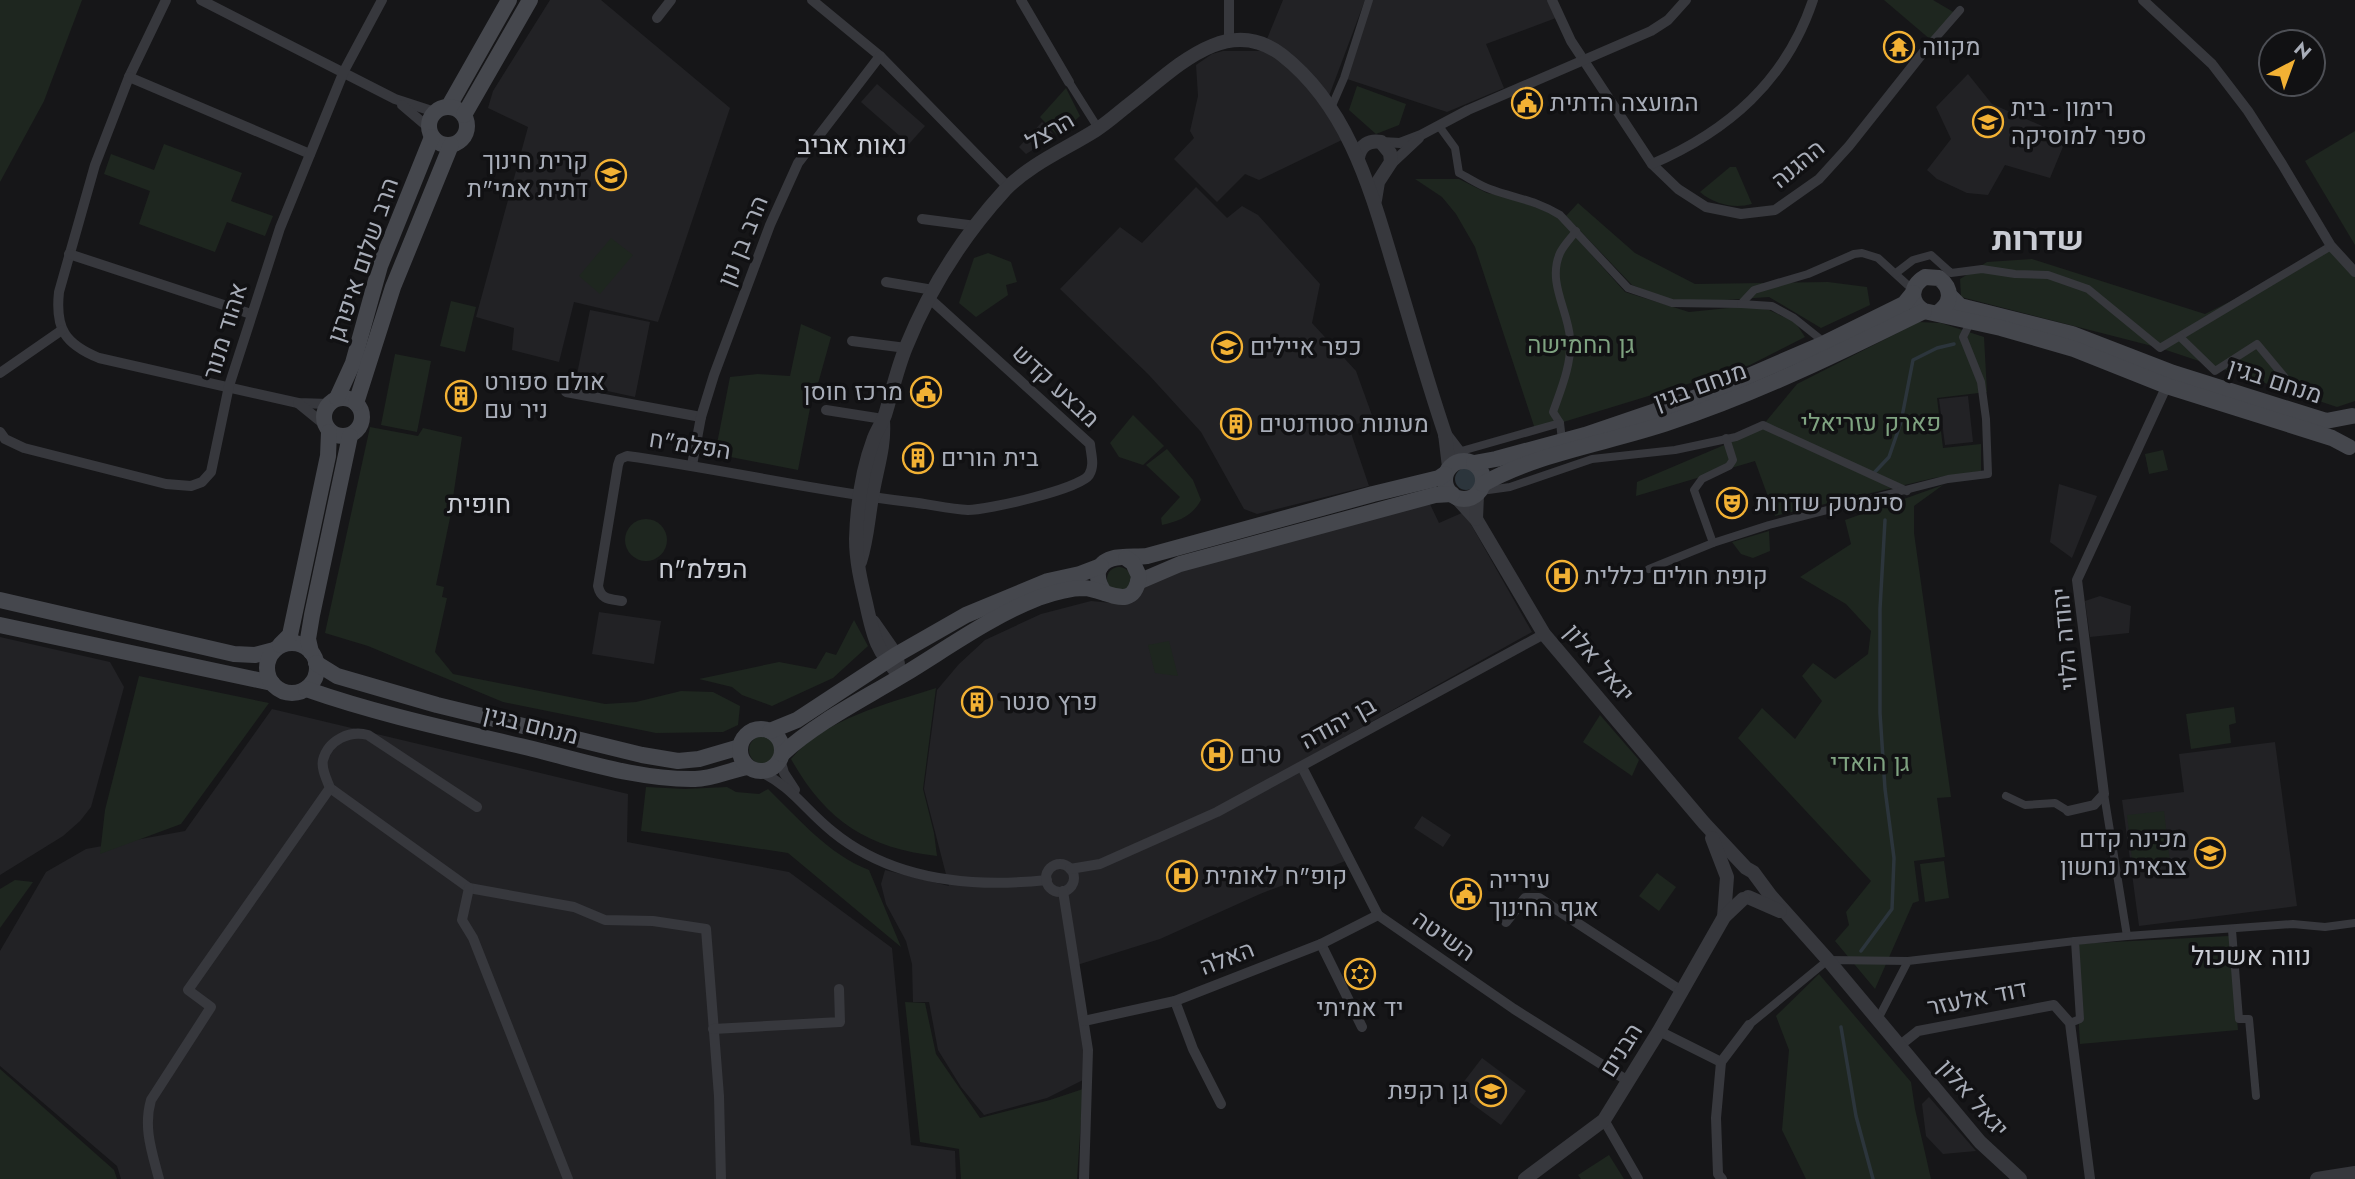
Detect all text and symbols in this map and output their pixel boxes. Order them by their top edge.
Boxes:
north arrow [2257,28,2327,98]
place label: מקווה [1922,29,1980,64]
temple icon: מקווה [1882,30,1916,64]
text: N [2288,35,2317,66]
place label: המועצה הדתית [1550,85,1699,120]
public building icon: המועצה הדתית [1510,86,1544,120]
place label: רימון - בית ספר למוסיקה [2011,90,2147,153]
street label: הרצל [1019,102,1081,159]
school or university icon: רימון - בית ספר למוסיקה [1971,105,2005,139]
district label: נאות אביב [797,126,907,164]
street label: ההגנה [1763,131,1832,196]
place label: קרית חינוך דתית אמי"ת [467,143,588,206]
school or university icon: קרית חינוך דתית אמי"ת [594,158,628,192]
street label: הרב שלום איפרגן [318,173,407,347]
street label: הרב בן נון [708,190,777,291]
district label: שדרות [1992,216,2084,262]
street label: אהוד מנור [193,278,256,383]
park label: גן החמישה [1527,327,1635,362]
place label: כפר איילים [1250,329,1362,364]
school or university icon: כפר איילים [1210,330,1244,364]
street label: מבצע קדש [1005,336,1108,435]
street label: מנחם בגין [2224,349,2327,412]
street label: מנחם בגין [1648,352,1751,419]
place label: אולם ספורט ניר עם [484,364,605,427]
place label: מרכז חוסן [804,374,903,409]
public building icon: מרכז חוסן [909,375,943,409]
building icon: אולם ספורט ניר עם [444,379,478,413]
park label: פארק עזריאלי [1801,405,1941,440]
place label: מעונות סטודנטים [1259,406,1429,441]
building icon: מעונות סטודנטים [1219,407,1253,441]
street label: הפלמ"ח [647,421,734,468]
place label: בית הורים [941,440,1039,475]
building icon: בית הורים [901,441,935,475]
district label: חופית [447,485,511,523]
place label: סינמטק שדרות [1755,485,1904,520]
theatre icon: סינמטק שדרות [1715,486,1749,520]
district label: הפלמ"ח [658,550,748,588]
place label: קופת חולים כללית [1585,558,1768,593]
hospital icon: קופת חולים כללית [1545,559,1579,593]
street label: יהודה הלוי [2043,586,2086,692]
street label: יגאל אלון [1556,616,1643,710]
place label: פרץ סנטר [1000,684,1097,719]
building icon: פרץ סנטר [960,685,994,719]
street label: בן יהודה [1294,687,1382,758]
street label: מנחם בגין [480,696,582,753]
place label: טרם [1240,737,1282,772]
hospital icon: טרם [1200,738,1234,772]
park label: גן הואדי [1830,745,1910,780]
place label: מכינה קדם צבאית נחשון [2060,821,2187,884]
school or university icon: מכינה קדם צבאית נחשון [2193,836,2227,870]
place label: קופ"ח לאומית [1205,858,1347,893]
hospital icon: קופ"ח לאומית [1165,859,1199,893]
place label: עירייה אגף החינוך [1489,862,1599,925]
public building icon: עירייה אגף החינוך [1449,877,1483,911]
street label: השיטה [1406,901,1483,970]
street label: האלה [1194,931,1259,984]
district label: נווה אשכול [2191,937,2311,975]
synagogue icon: יד אמיתי [1343,957,1377,991]
street label: דוד אלעזר [1924,971,2030,1024]
place label: יד אמיתי [1316,990,1404,1025]
street label: הבנים [1590,1016,1651,1084]
street label: יגאל אלון [1930,1051,2017,1144]
place label: גן רקפת [1388,1073,1468,1108]
school or university icon: גן רקפת [1474,1074,1508,1108]

